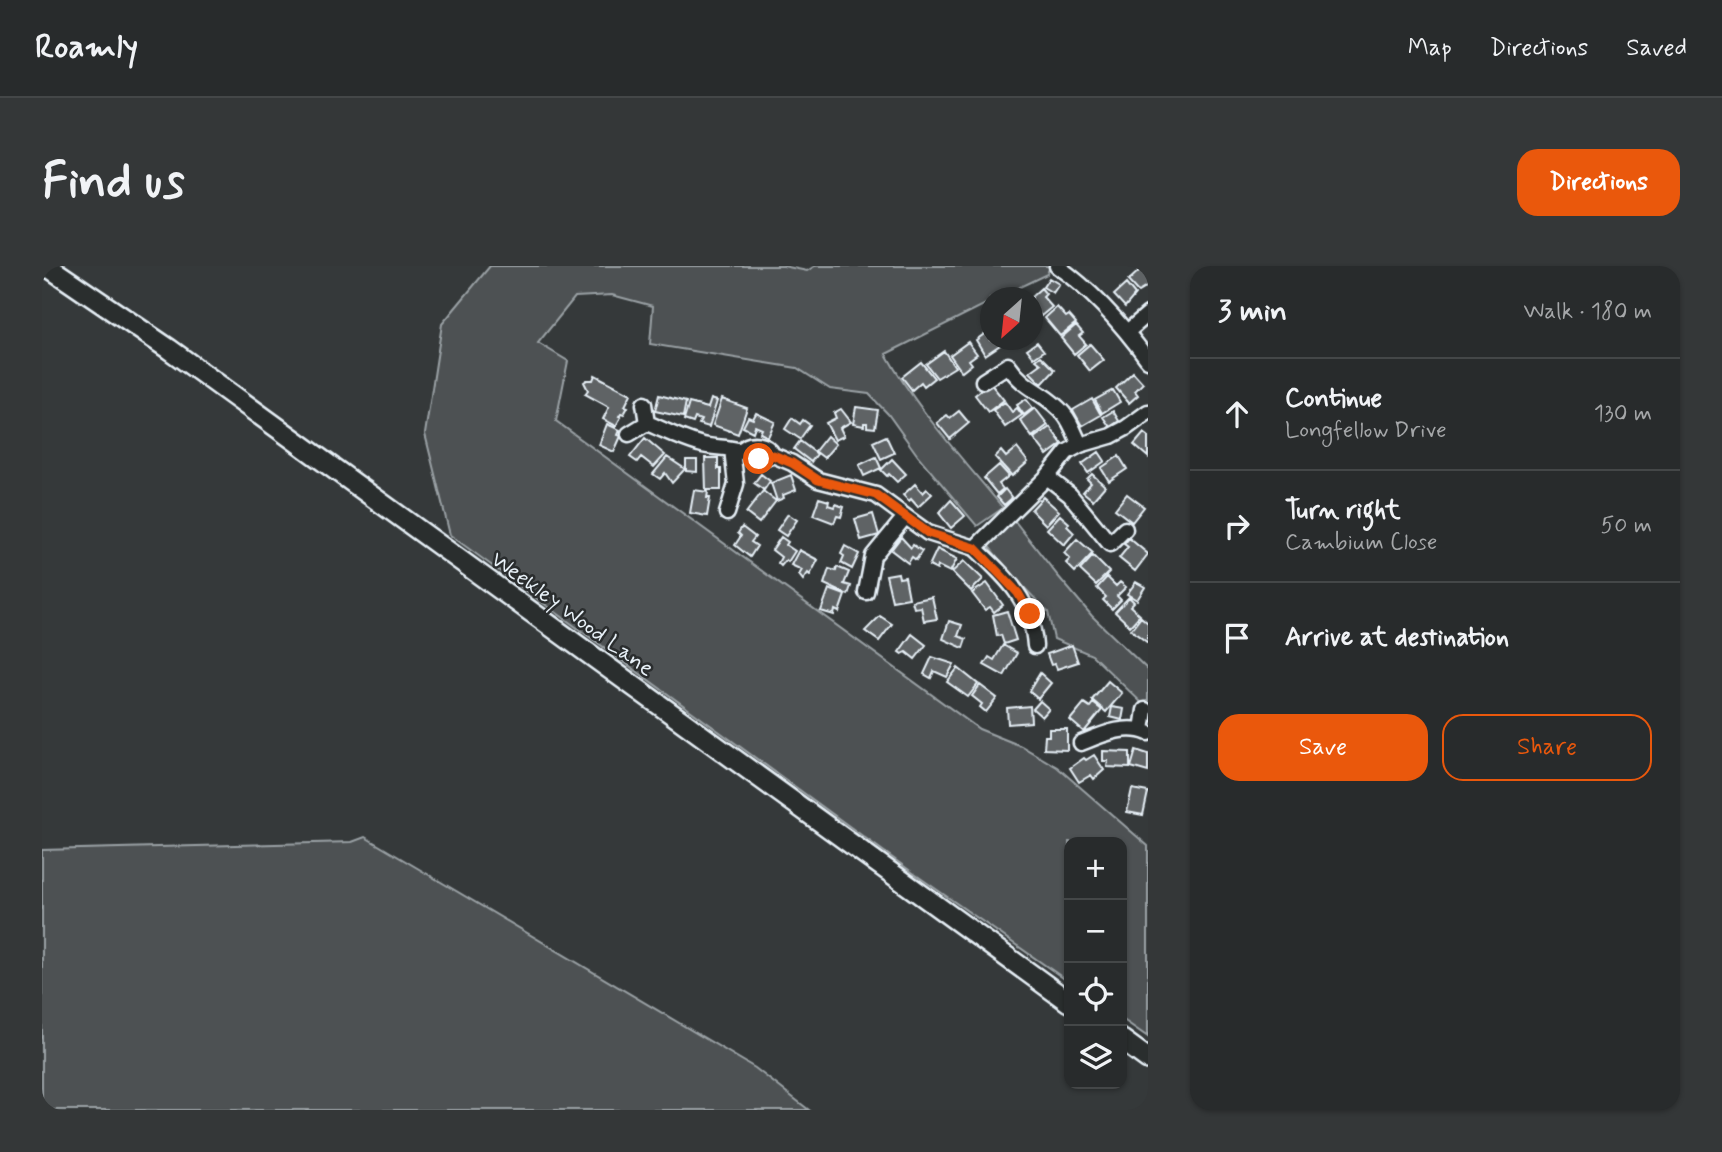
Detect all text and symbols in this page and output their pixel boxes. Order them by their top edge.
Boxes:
text: Roamly [35,26,138,70]
text: Map [1408,33,1452,64]
text: Directions [1490,33,1588,64]
text: Saved [1626,33,1687,64]
button: Directions [1517,149,1680,216]
text: Find us [42,150,185,215]
north arrow [980,287,1043,350]
text: 3 min [1218,292,1287,331]
text: Walk · 180 m [1523,297,1652,327]
text: Continue [1285,382,1382,416]
icon: ahead [1218,395,1256,433]
text: 130 m [1594,399,1652,429]
text: Longfellow Drive [1285,416,1447,446]
route start [743,443,774,474]
text: Turn right [1285,494,1401,528]
icon: right [1218,507,1256,545]
text: 50 m [1601,511,1652,541]
text: Cambium Close [1285,528,1437,558]
street label: Weekley Wood Lane [484,545,660,684]
route end [1014,598,1045,629]
icon: arrive [1218,619,1256,657]
text: Arrive at destination [1285,621,1509,655]
button: Save [1218,714,1428,781]
button: Share [1442,714,1652,781]
map controls [1064,837,1127,1089]
button: + [1064,837,1127,900]
button: − [1064,900,1127,963]
button: locate [1064,963,1127,1026]
button: layers [1064,1026,1127,1089]

